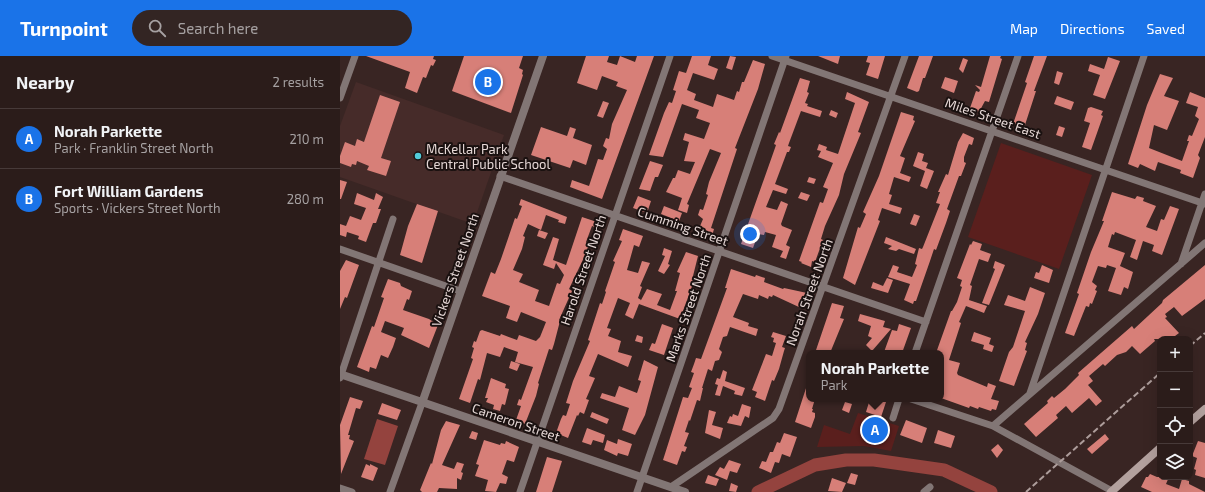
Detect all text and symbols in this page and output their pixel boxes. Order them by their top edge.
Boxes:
search box [132,10,412,46]
text: Turnpoint [20,17,108,40]
icon: search [146,17,168,39]
text: Search here [178,19,258,37]
text: Map [1010,20,1038,37]
text: Directions [1060,20,1125,37]
text: Saved [1147,20,1185,37]
pin: B [475,67,501,97]
text: Nearby [16,72,74,92]
text: 2 results [272,74,324,90]
street label: Miles Street East [943,94,1043,142]
text: Norah Parkette [54,122,162,140]
text: A [25,131,33,147]
text: 210 m [289,131,324,147]
text: Park · Franklin Street North [54,140,213,156]
place label: McKellar Park Central Public School [426,141,550,172]
marker: McKellar Park Central Public School [413,151,423,161]
text: Fort William Gardens [54,182,203,200]
text: B [25,191,33,207]
text: 280 m [287,191,324,207]
text: Sports · Vickers Street North [54,200,220,216]
street label: Cumming Street [636,203,730,249]
street label: Vickers Street North [428,211,482,329]
street label: Harold Street North [557,213,609,327]
your location [740,224,760,244]
street label: Norah Street North [782,236,836,348]
street label: Marks Street North [662,252,714,364]
map controls [1157,336,1193,480]
button: + [1157,336,1193,372]
popup [806,350,944,402]
text: Norah Parkette [821,359,929,377]
button: − [1157,372,1193,408]
text: Park [821,377,847,393]
street label: Cameron Street [470,399,562,445]
button: locate [1157,408,1193,444]
pin: A [862,415,888,445]
button: layers [1157,444,1193,480]

